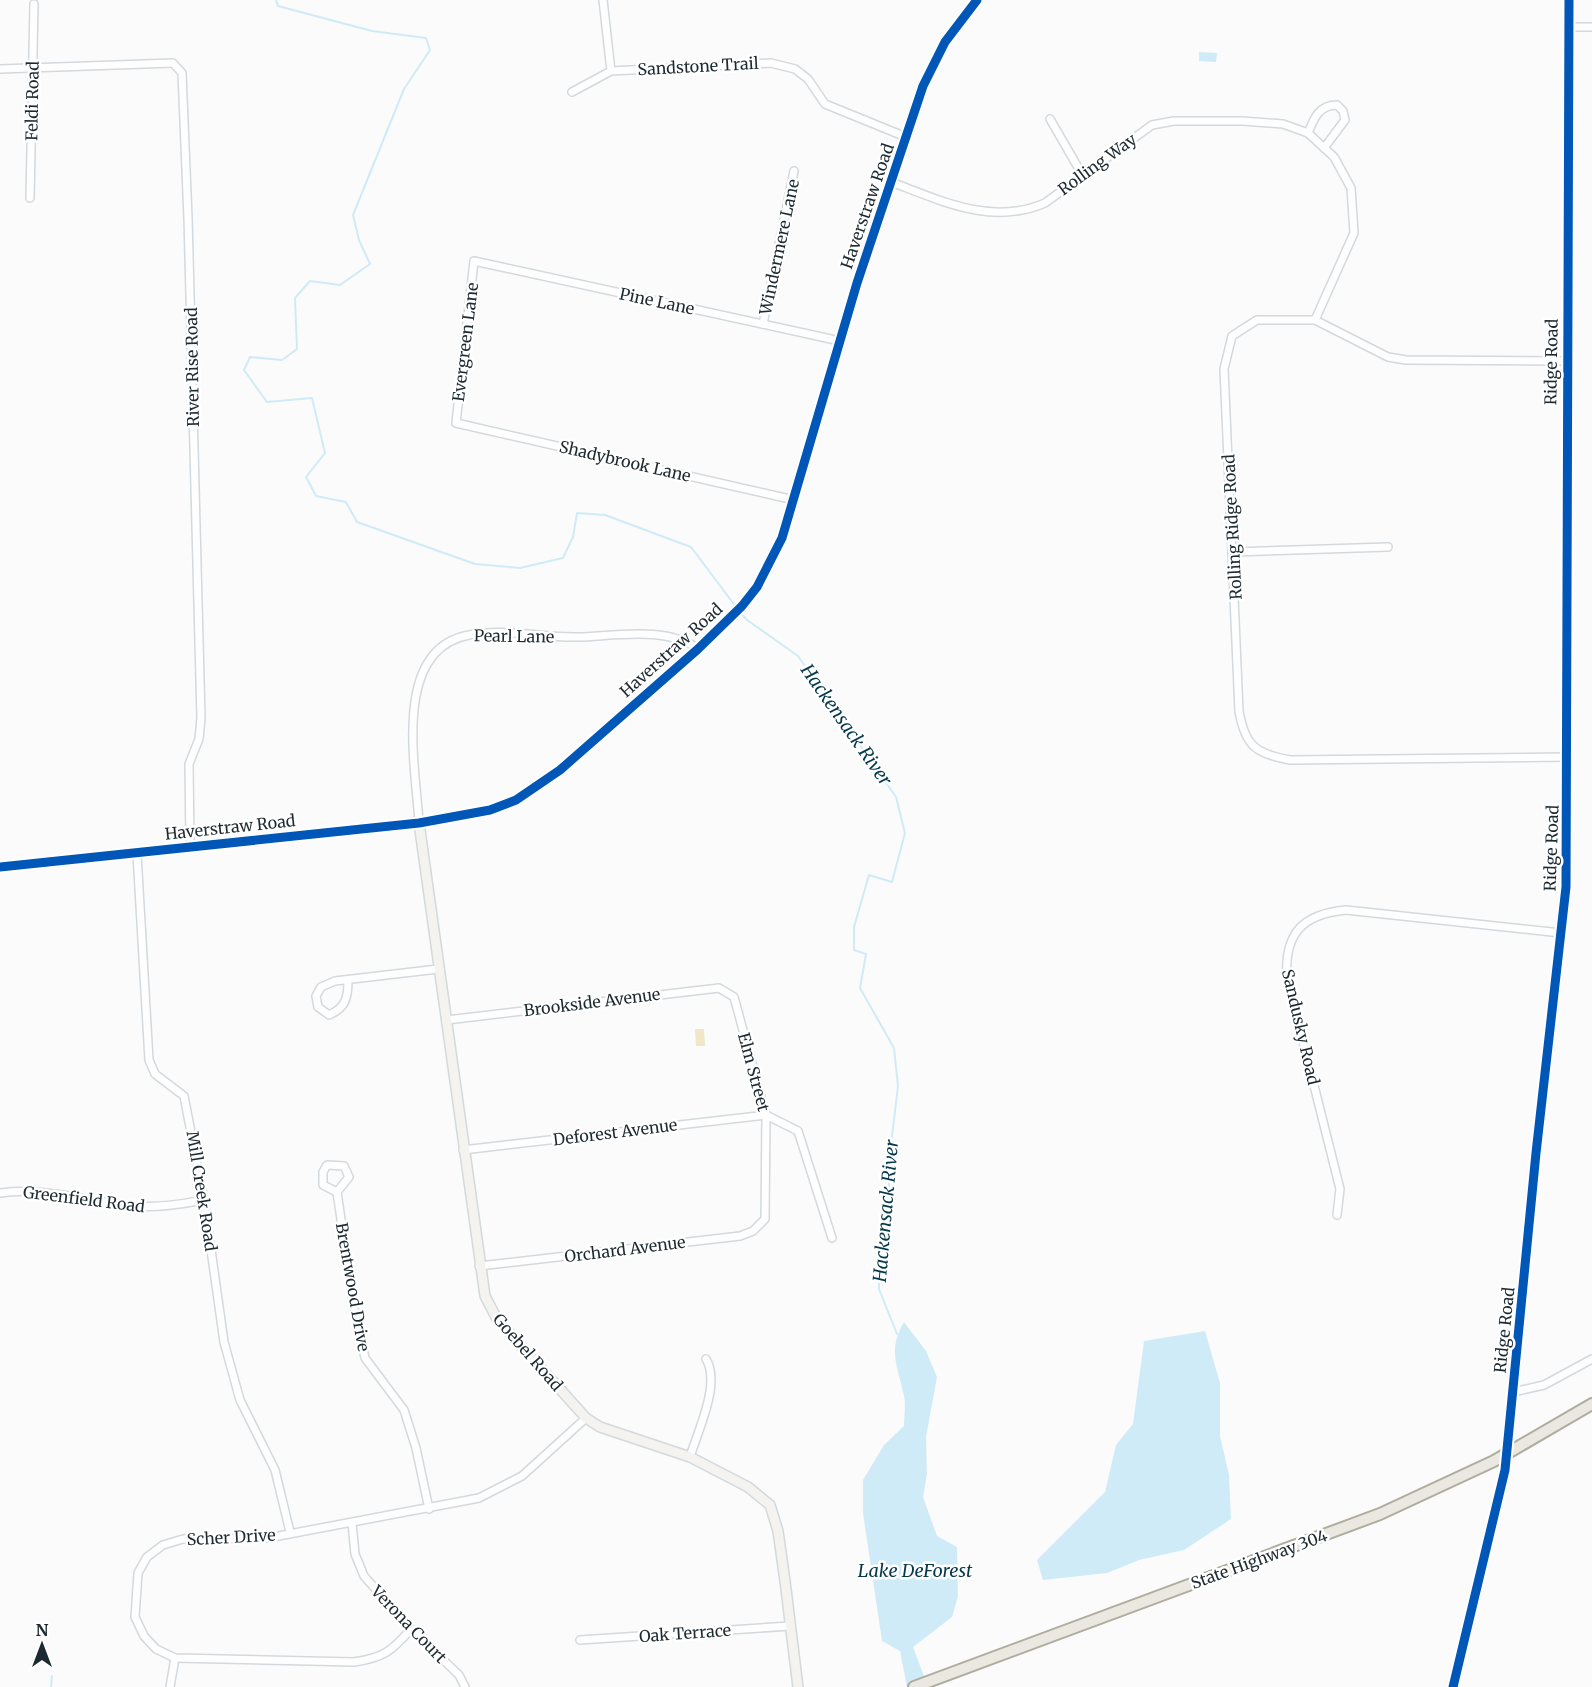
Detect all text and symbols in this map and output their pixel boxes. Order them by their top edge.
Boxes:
street label: Sandstone Trail [637,53,759,79]
street label: Feldi Road [21,61,43,141]
street label: Rolling Way [1054,128,1141,199]
street label: Haverstraw Road [836,140,898,271]
street label: Windermere Lane [755,177,803,318]
street label: Evergreen Lane [448,281,482,403]
street label: Pine Lane [618,283,696,319]
street label: River Rise Road [181,307,203,427]
street label: Ridge Road [1540,318,1562,405]
street label: Shadybrook Lane [557,436,693,486]
street label: Rolling Ridge Road [1218,453,1246,600]
street label: Haverstraw Road [616,598,727,701]
street label: Pearl Lane [474,625,554,647]
water label: Hackensack River [795,659,897,790]
street label: Ridge Road [1539,804,1563,892]
street label: Haverstraw Road [164,810,297,844]
street label: Sandusky Road [1278,967,1324,1087]
street label: Brookside Avenue [523,984,661,1020]
street label: Elm Street [734,1030,774,1114]
street label: Deforest Avenue [552,1114,678,1150]
street label: Mill Creek Road [183,1129,221,1253]
water label: Hackensack River [868,1138,903,1284]
street label: Greenfield Road [22,1182,146,1216]
street label: Brentwood Drive [332,1221,374,1353]
street label: Orchard Avenue [563,1232,687,1266]
street label: Ridge Road [1490,1286,1518,1374]
street label: Goebel Road [489,1309,567,1395]
street label: Scher Drive [186,1525,276,1549]
street label: State Highway 304 [1188,1525,1330,1593]
water label: Lake DeForest [858,1559,973,1582]
street label: Verona Court [366,1580,451,1668]
north arrow [12,1615,72,1675]
text: N [36,1620,49,1640]
street label: Oak Terrace [638,1620,732,1646]

